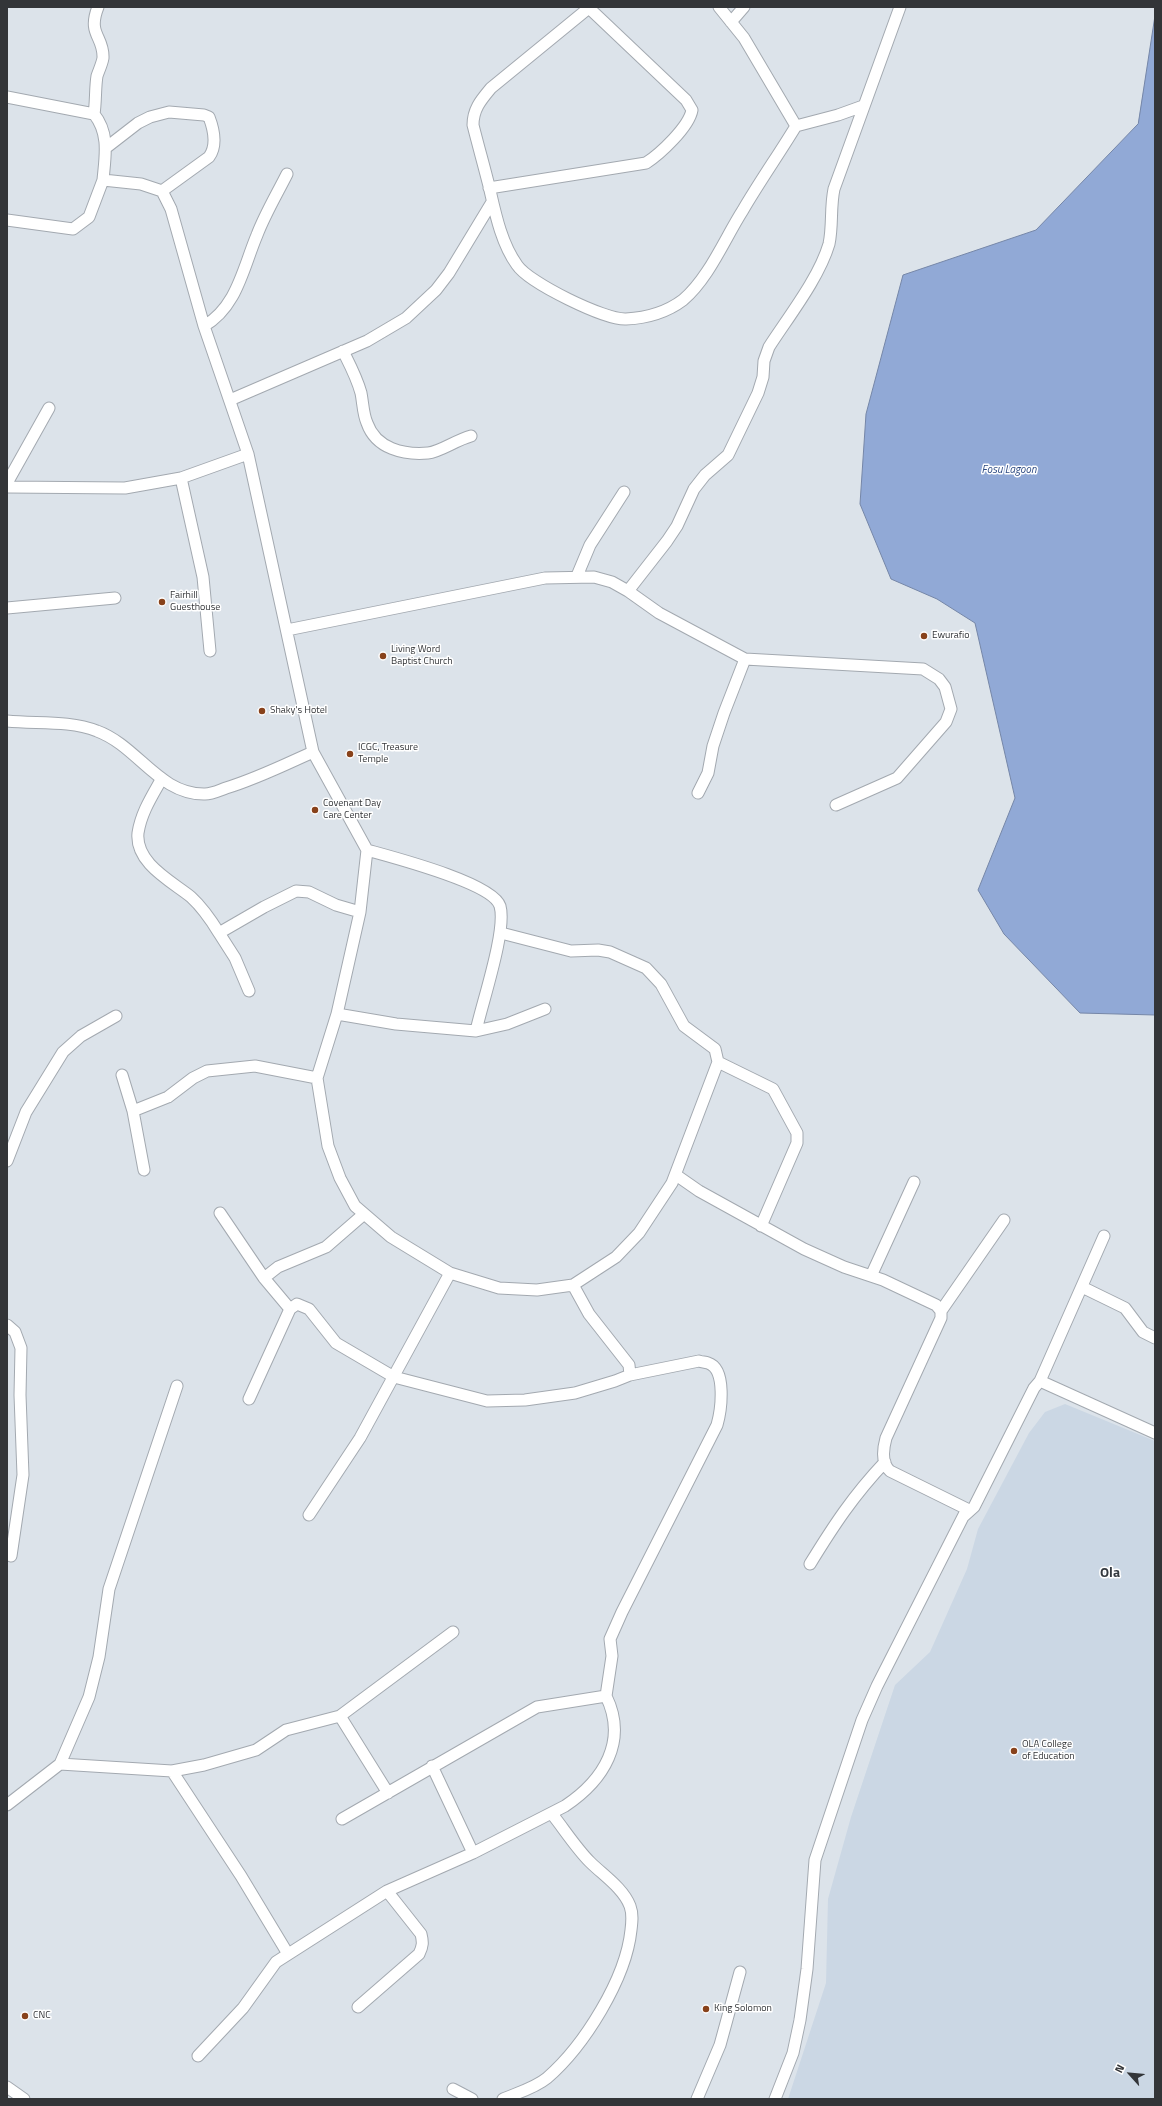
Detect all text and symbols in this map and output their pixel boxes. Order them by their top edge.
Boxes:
water label: Fosu Lagoon [982,463,1036,477]
place label: Fairhill Guesthouse [170,590,220,614]
marker: Fairhill Guesthouse [157,597,167,607]
place label: Ewurafio [932,630,970,642]
marker: Ewurafio [919,631,929,641]
place label: Living Word Baptist Church [391,644,453,668]
marker: Living Word Baptist Church [378,651,388,661]
place label: Shaky's Hotel [270,705,327,717]
marker: Shaky's Hotel [257,706,267,716]
place label: ICGC, Treasure Temple [358,742,418,766]
marker: ICGC, Treasure Temple [345,749,355,759]
place label: Covenant Day Care Center [323,798,381,822]
marker: Covenant Day Care Center [310,805,320,815]
district label: Ola [1100,1566,1120,1582]
place label: OLA College of Education [1022,1739,1075,1762]
marker: OLA College of Education [1009,1746,1019,1756]
place label: King Solomon [714,2003,772,2015]
marker: King Solomon [701,2004,711,2014]
place label: CNC [33,2010,51,2022]
marker: CNC [20,2011,30,2021]
north arrow [1110,2054,1150,2094]
text: N [1110,2062,1128,2076]

